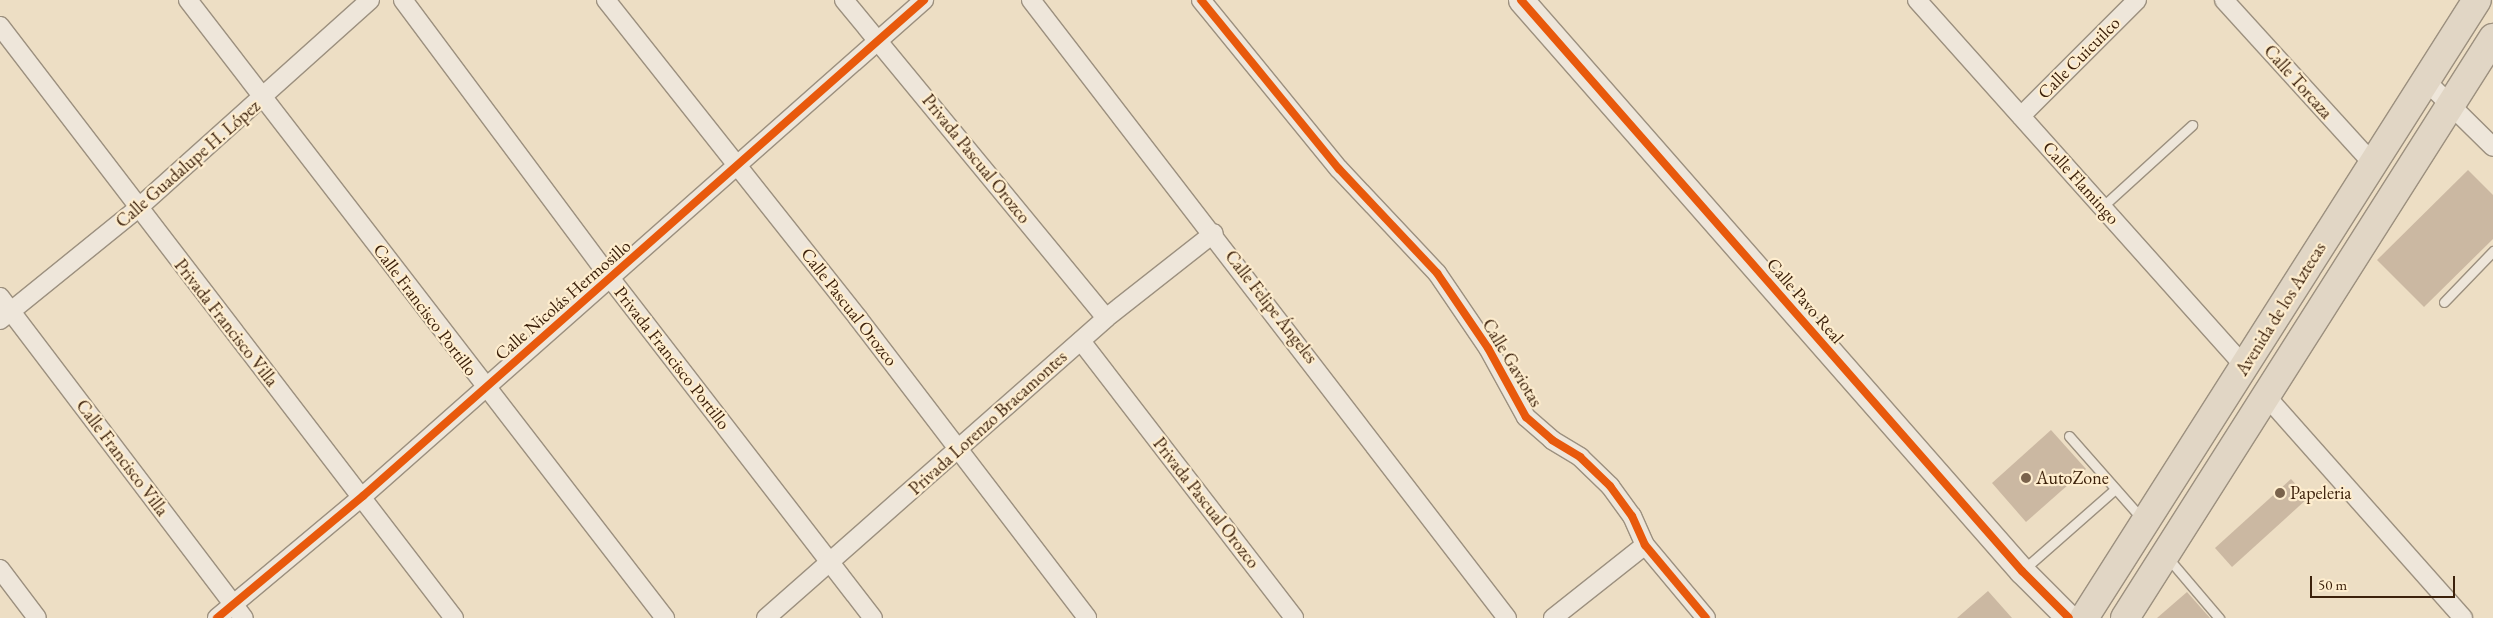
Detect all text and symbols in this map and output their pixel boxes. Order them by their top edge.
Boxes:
street label: Calle Cuicuilco [2033,12,2125,104]
street label: Calle Torcaza [2259,41,2337,123]
street label: Privada Pascual Orozco [917,90,1035,228]
street label: Calle Guadalupe H. López [111,96,265,232]
street label: Calle Flamingo [2038,137,2124,229]
street label: Calle Nicolás Hermosillo [491,235,635,365]
street label: Avenida de los Aztecas [2231,238,2331,380]
street label: Calle Francisco Portillo [368,240,482,380]
street label: Calle Pascual Orozco [796,244,902,370]
street label: Calle Felipe Ángeles [1220,246,1322,368]
street label: Calle Pavo Real [1762,254,1848,348]
street label: Privada Francisco Villa [169,255,283,391]
street label: Privada Francisco Portillo [609,282,735,434]
street label: Calle Gaviotas [1477,315,1547,411]
street label: Privada Lorenzo Bracamontes [905,346,1071,500]
street label: Calle Francisco Villa [71,396,173,520]
street label: Privada Pascual Orozco [1148,433,1264,573]
place label: AutoZone [2036,467,2109,489]
marker: AutoZone [2020,472,2032,484]
place label: Papeleria [2290,482,2352,504]
marker: Papeleria [2274,487,2286,499]
scale bar [2313,566,2458,598]
text: 50 m [2318,575,2347,594]

